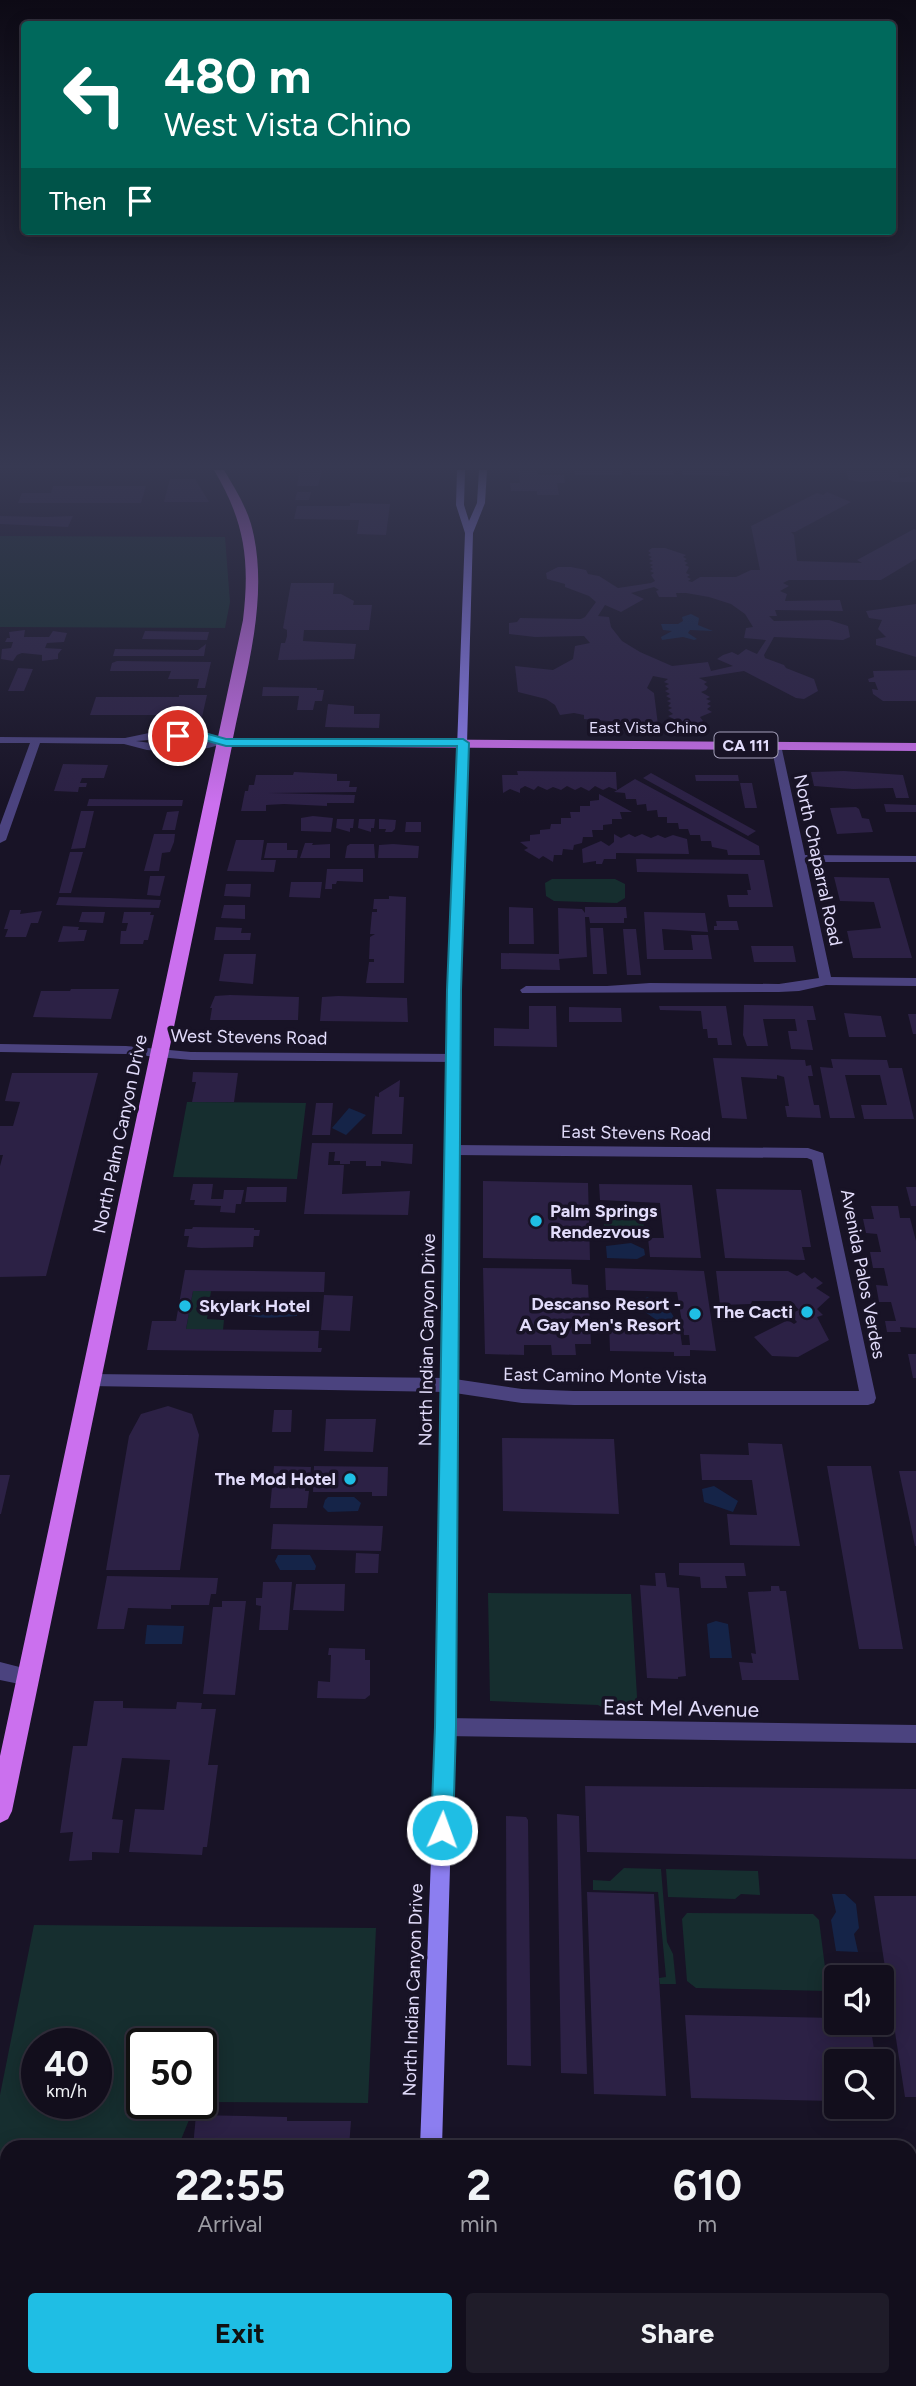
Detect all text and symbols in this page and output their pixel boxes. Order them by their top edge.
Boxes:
text: 480 m [164,46,311,105]
icon: left [49,49,140,140]
text: West Vista Chino [164,106,411,144]
icon: arrive [121,182,159,220]
text: Then [49,185,107,217]
pin [148,706,208,766]
icon: arrive [159,717,197,755]
street label: East Vista Chino [589,718,707,737]
road number: CA 111 [714,732,778,758]
street label: North Chaparral Road [789,772,847,948]
street label: West Stevens Road [170,1025,328,1049]
street label: North Palm Canyon Drive [88,1032,152,1235]
street label: East Stevens Road [561,1121,711,1145]
street label: Avenida Palos Verdes [836,1187,890,1361]
place label: Palm Springs Rendezvous [550,1200,658,1243]
marker: Palm Springs Rendezvous [528,1213,544,1229]
street label: North Indian Canyon Drive [414,1233,440,1447]
place label: Descanso Resort - A Gay Men's Resort [519,1293,681,1336]
place label: Skylark Hotel [199,1295,310,1317]
marker: Skylark Hotel [177,1298,193,1314]
place label: The Cacti [714,1301,793,1323]
marker: The Cacti [799,1304,815,1320]
marker: Descanso Resort - A Gay Men's Resort [687,1306,703,1322]
street label: East Camino Monte Vista [503,1363,707,1389]
place label: The Mod Hotel [215,1468,336,1490]
marker: The Mod Hotel [342,1471,358,1487]
street label: East Mel Avenue [603,1694,759,1722]
position arrow [405,1793,479,1867]
street label: North Indian Canyon Drive [398,1883,428,2097]
map controls [824,1965,894,2119]
button: sound [824,1965,894,2035]
speed limit sign: 50 [126,2028,217,2119]
text: 40 [44,2043,89,2085]
button: search [824,2049,894,2119]
text: km/h [46,2080,87,2102]
text: 22:55 [175,2160,285,2211]
text: 2 [467,2160,491,2211]
text: 610 [673,2160,742,2211]
text: Arrival [198,2210,262,2238]
text: min [460,2210,498,2238]
text: m [698,2210,717,2238]
button: Exit [28,2293,452,2373]
button: Share [466,2293,889,2373]

